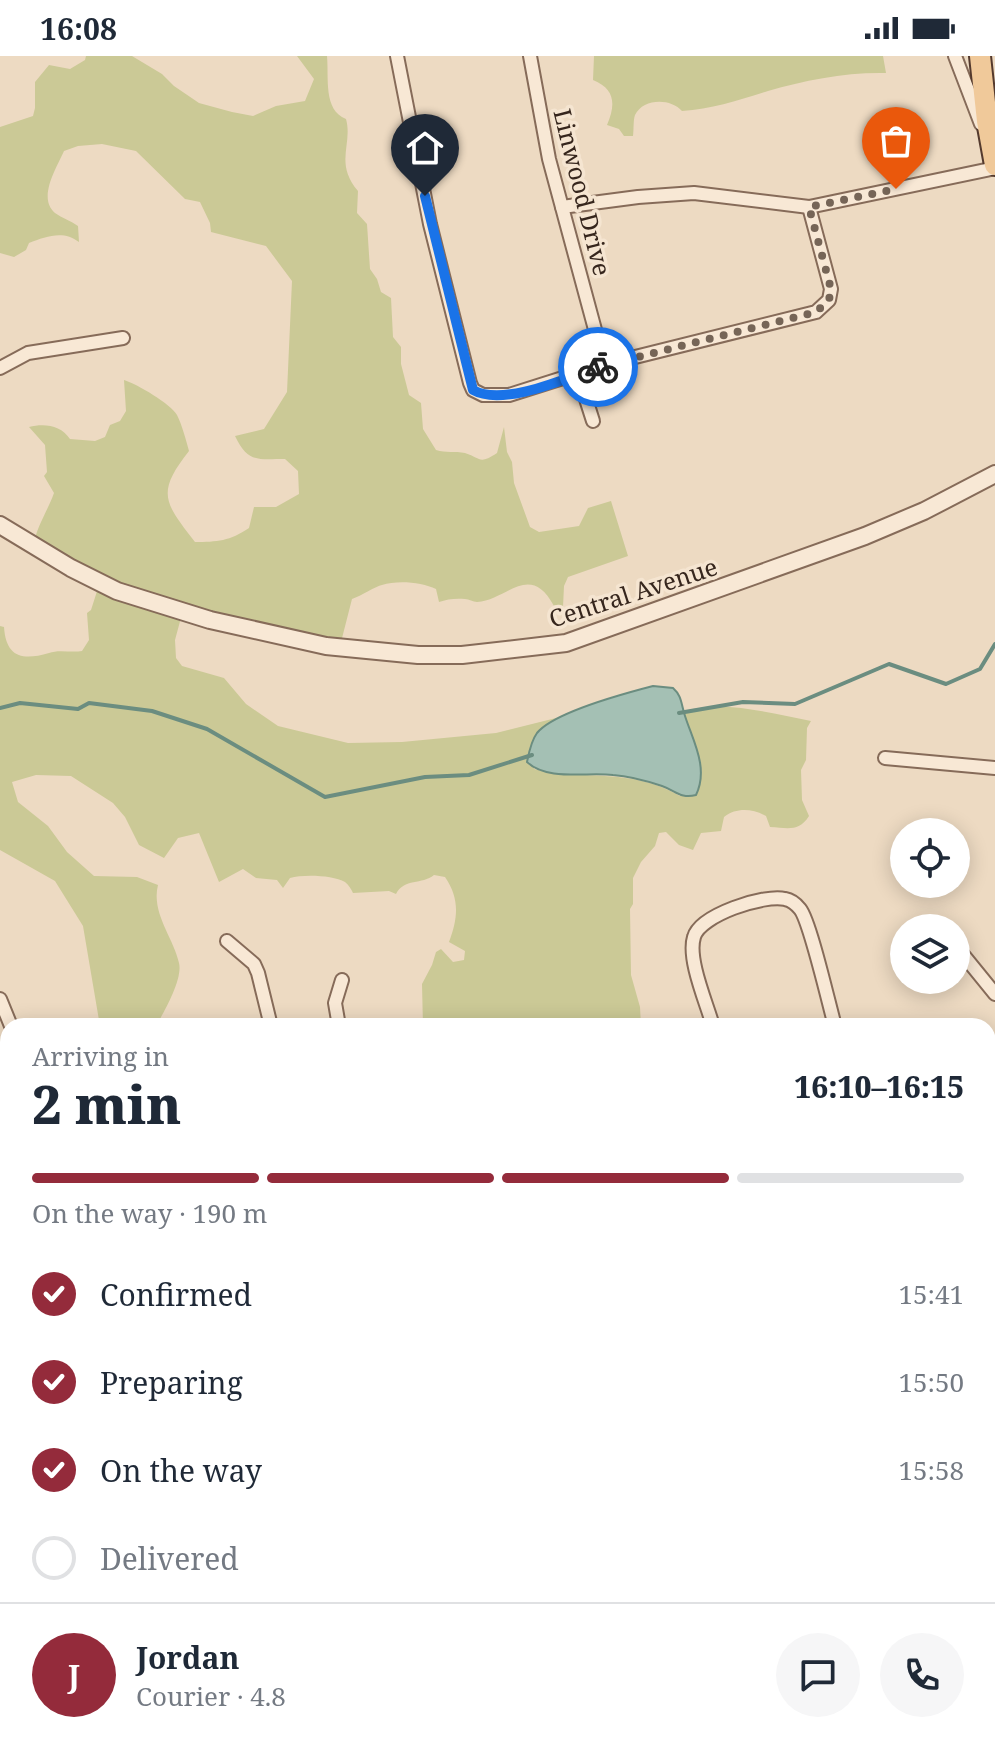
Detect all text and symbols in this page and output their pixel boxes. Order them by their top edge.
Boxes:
text: 16:08 [40,8,117,49]
street label: Linwood Drive [546,105,620,279]
pin [862,107,930,189]
pin [391,114,459,196]
icon: bag [874,119,918,163]
icon: home [403,126,447,170]
courier [558,327,638,407]
icon: bike [576,345,620,389]
street label: Central Avenue [545,549,721,635]
map controls [890,818,970,994]
button: locate [890,818,970,898]
button: layers [890,914,970,994]
text: Arriving in [32,1038,169,1074]
text: 16:10–16:15 [794,1066,964,1107]
text: 2 min [32,1068,181,1139]
text: On the way · 190 m [32,1195,267,1231]
icon: check [32,1272,76,1316]
text: Confirmed [100,1274,252,1315]
text: 15:41 [898,1276,964,1312]
icon: check [32,1360,76,1404]
text: Preparing [100,1362,243,1403]
text: 15:50 [898,1364,964,1400]
icon: check [32,1448,76,1492]
text: On the way [100,1450,262,1491]
text: 15:58 [898,1452,964,1488]
text: Delivered [100,1538,239,1579]
button: chat [776,1633,860,1717]
button: phone [880,1633,964,1717]
text: Jordan [136,1637,239,1678]
text: J [68,1655,80,1696]
text: Courier · 4.8 [136,1678,286,1714]

